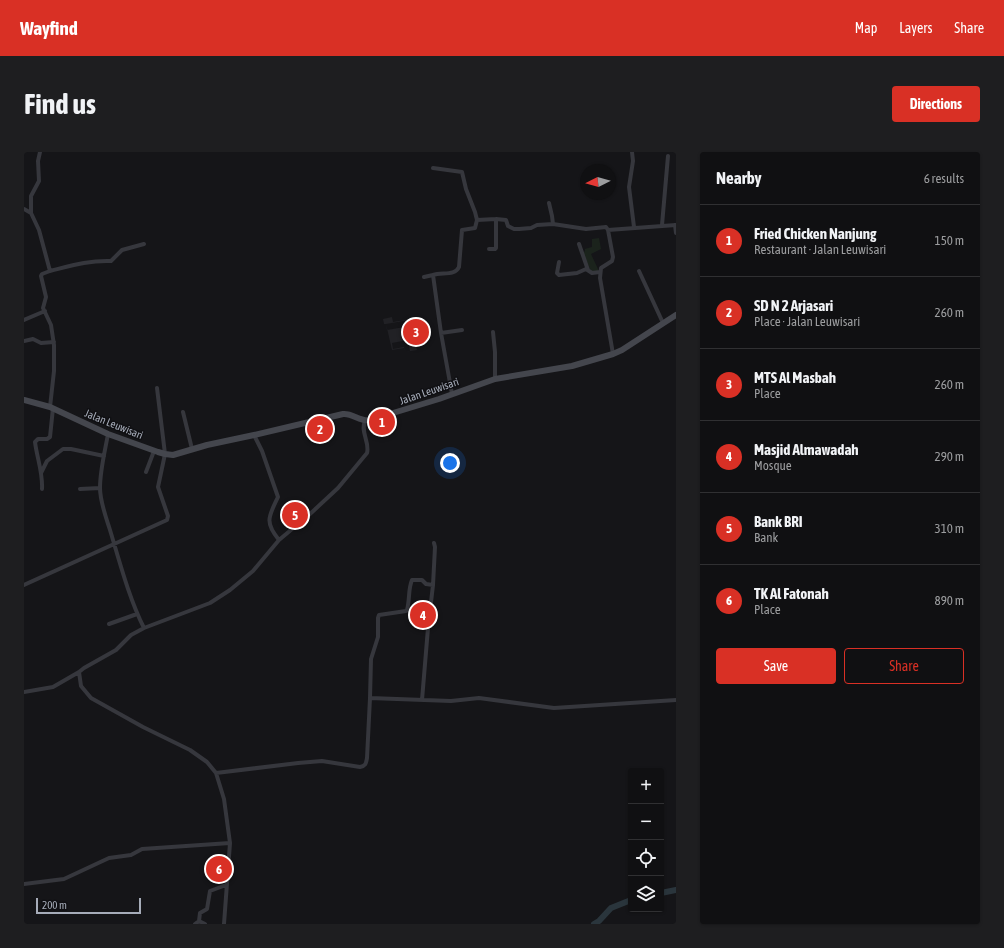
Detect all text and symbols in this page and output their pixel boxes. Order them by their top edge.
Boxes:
text: Wayfind [20,17,78,39]
text: Map [855,20,877,36]
text: Layers [899,20,932,36]
text: Share [954,20,984,36]
button: Directions [892,86,980,122]
text: Find us [24,88,96,120]
north arrow [580,164,616,200]
text: Nearby [716,168,762,188]
text: 6 results [924,171,964,186]
text: Fried Chicken Nanjung [754,225,877,242]
text: 1 [726,233,732,248]
text: 150 m [935,233,964,248]
text: Restaurant · Jalan Leuwisari [754,242,886,257]
text: SD N 2 Arjasari [754,297,833,314]
text: 2 [726,305,732,320]
text: 260 m [935,305,964,320]
text: Place · Jalan Leuwisari [754,314,860,329]
pin: 3 [403,317,429,347]
text: MTS Al Masbah [754,369,836,386]
street label: Jalan Leuwisari [398,375,460,407]
text: 3 [726,377,732,392]
text: 260 m [935,377,964,392]
text: Place [754,386,781,401]
street label: Jalan Leuwisari [83,407,145,441]
pin: 1 [369,407,395,437]
pin: 2 [307,414,333,444]
text: Masjid Almawadah [754,441,859,458]
text: 4 [726,449,732,464]
text: 290 m [935,449,964,464]
your location [440,453,460,473]
text: Mosque [754,458,792,473]
pin: 5 [282,500,308,530]
text: Bank BRI [754,513,802,530]
text: 5 [726,521,732,536]
text: 310 m [935,521,964,536]
text: Bank [754,530,778,545]
text: TK Al Fatonah [754,585,829,602]
text: 6 [726,593,732,608]
text: 890 m [935,593,964,608]
pin: 4 [410,600,436,630]
text: Place [754,602,781,617]
button: Save [716,648,836,684]
button: Share [844,648,964,684]
map controls [628,768,664,912]
button: + [628,768,664,804]
button: − [628,804,664,840]
button: locate [628,840,664,876]
pin: 6 [206,854,232,884]
button: layers [628,876,664,912]
scale bar [36,896,141,915]
text: 200 m [42,899,67,911]

